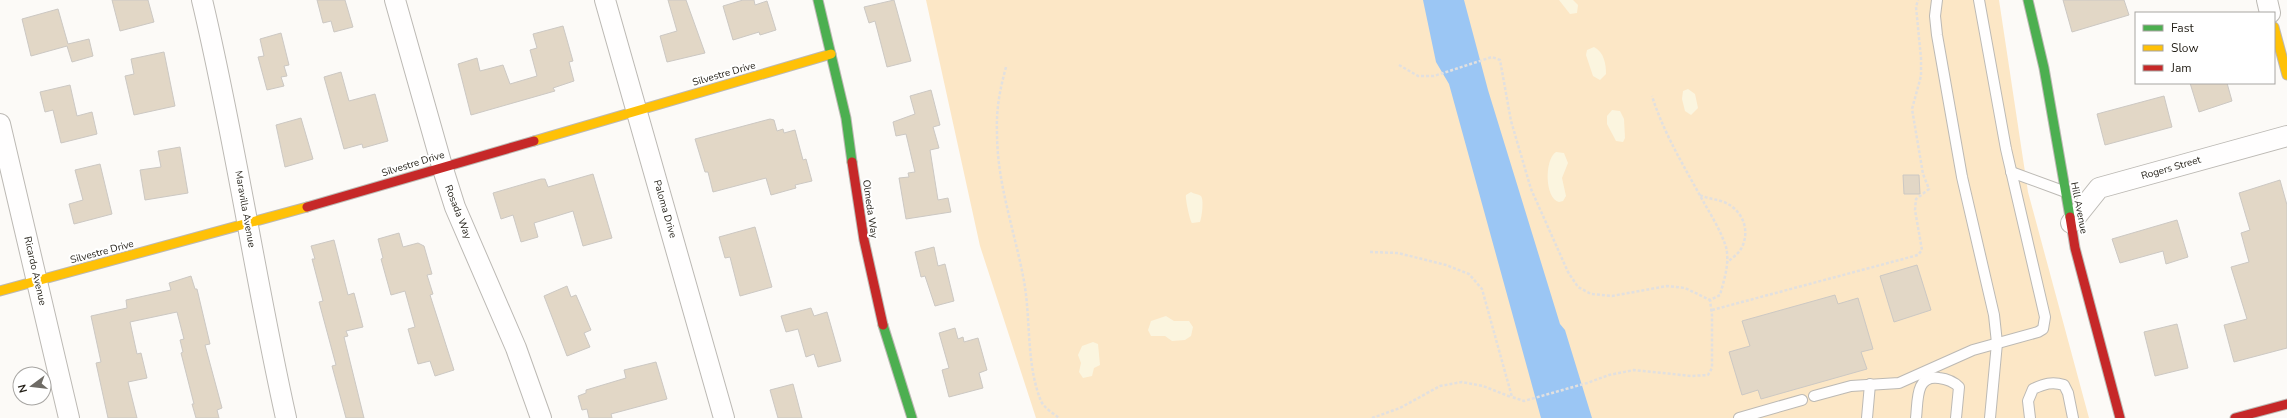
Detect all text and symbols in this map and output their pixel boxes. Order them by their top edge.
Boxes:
legend [2135,12,2275,84]
text: Fast [2171,20,2194,36]
text: Slow [2171,40,2199,56]
street label: Silvestre Drive [691,58,757,90]
text: Jam [2170,60,2192,76]
street label: Silvestre Drive [380,148,446,180]
street label: Rogers Street [2140,153,2203,183]
street label: Maravilla Avenue [231,169,259,249]
street label: Paloma Drive [650,178,680,240]
street label: Olmeda Way [859,179,881,240]
street label: Hill Avenue [2067,181,2091,235]
street label: Rosada Way [441,183,475,242]
street label: Ricardo Avenue [20,235,50,307]
street label: Silvestre Drive [69,237,135,267]
north arrow [12,366,52,406]
text: N [15,383,31,394]

